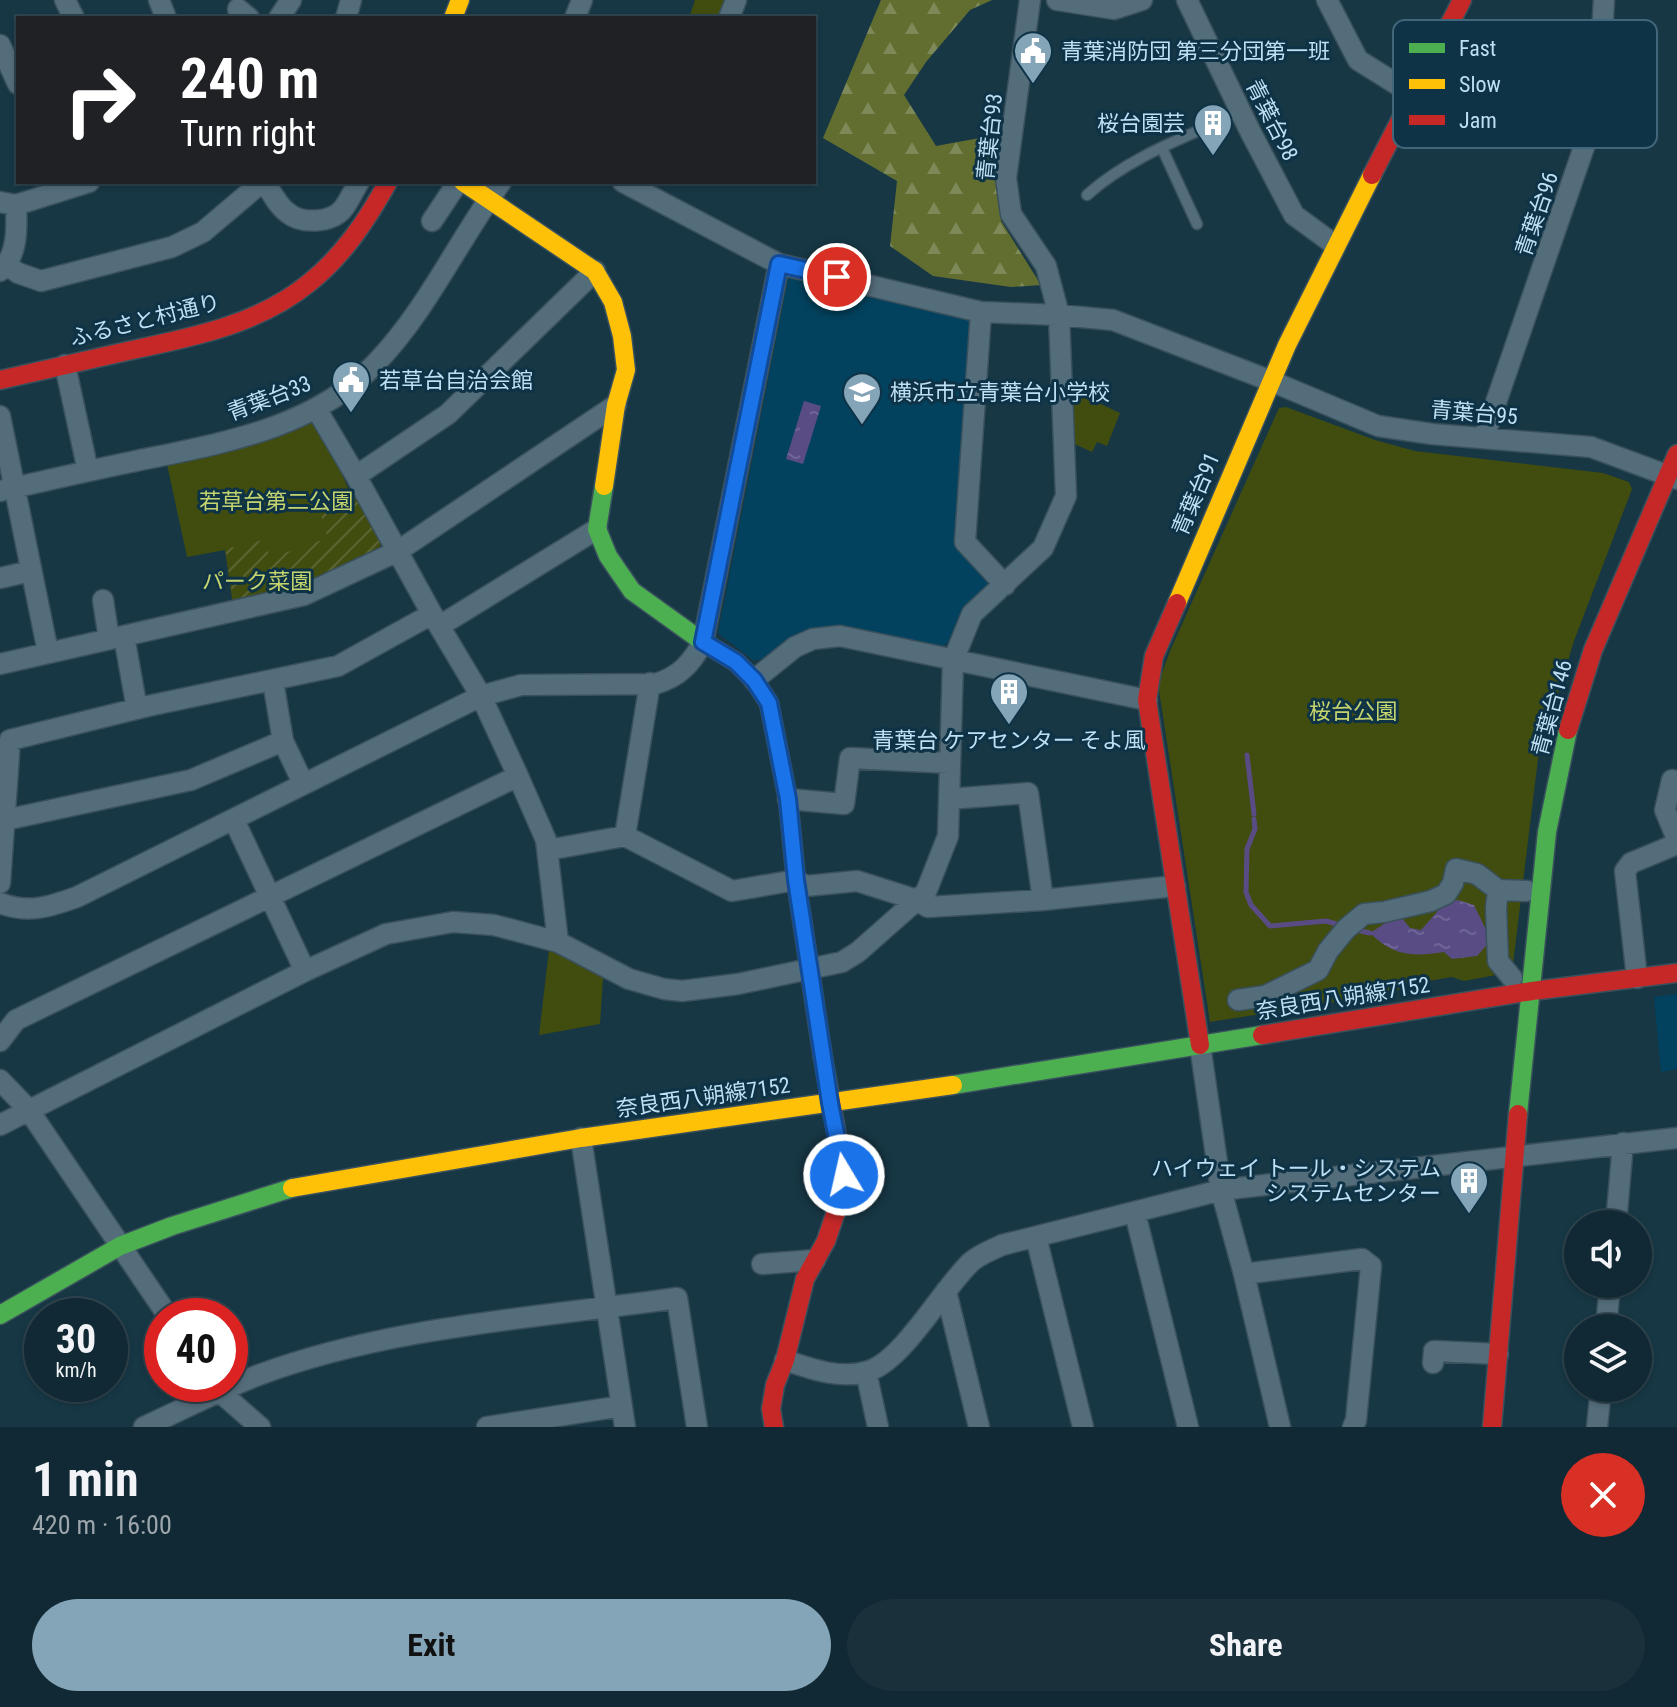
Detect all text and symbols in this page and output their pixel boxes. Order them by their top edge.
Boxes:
legend [1393,20,1657,148]
public building icon: 青葉消防団 第三分団第一班 [1012,30,1054,85]
text: Fast [1459,36,1496,61]
place label: 青葉消防団 第三分団第一班 [1061,39,1330,64]
text: 240 m [180,46,319,112]
icon: right [48,48,152,152]
text: Slow [1459,72,1501,97]
street label: 青葉台98 [1241,75,1303,165]
street label: 青葉台93 [973,92,1007,182]
building icon: 桜台園芸 [1192,102,1234,157]
text: Jam [1459,108,1497,133]
place label: 桜台園芸 [1097,111,1185,136]
text: Turn right [180,113,316,155]
street label: 青葉台96 [1511,168,1563,260]
pin [803,243,871,311]
icon: arrive [815,255,859,299]
street label: ふるさと村通り [67,289,223,351]
public building icon: 若草台自治会館 [330,359,372,414]
place label: 若草台自治会館 [379,368,533,393]
street label: 青葉台33 [224,371,314,425]
school or university icon: 横浜市立青葉台小学校 [841,371,883,426]
place label: 横浜市立青葉台小学校 [890,380,1110,405]
street label: 青葉台95 [1429,397,1519,429]
street label: 青葉台91 [1167,449,1225,539]
park label: 若草台第二公園 [199,489,353,514]
park label: パーク菜園 [202,569,312,594]
street label: 青葉台146 [1527,657,1577,759]
building icon: 青葉台 ケアセンター そよ風 [988,671,1030,726]
park label: 桜台公園 [1309,699,1397,724]
place label: 青葉台 ケアセンター そよ風 [872,728,1146,753]
street label: 奈良西八朔線7152 [1254,972,1432,1024]
street label: 奈良西八朔線7152 [614,1072,792,1122]
position arrow [802,1133,886,1217]
place label: ハイウェイ トール・システム システムセンター [1151,1156,1441,1206]
building icon: ハイウェイ トール・システム システムセンター [1448,1160,1490,1215]
map controls [1564,1210,1652,1402]
button: sound [1564,1210,1652,1298]
speed limit sign: 40 [144,1298,248,1402]
button: layers [1564,1314,1652,1402]
text: 30 [56,1316,96,1363]
text: km/h [55,1358,97,1382]
text: 1 min [32,1451,139,1508]
button: close [1561,1453,1645,1537]
text: 420 m · 16:00 [32,1510,172,1540]
button: Exit [32,1599,831,1691]
button: Share [847,1599,1645,1691]

